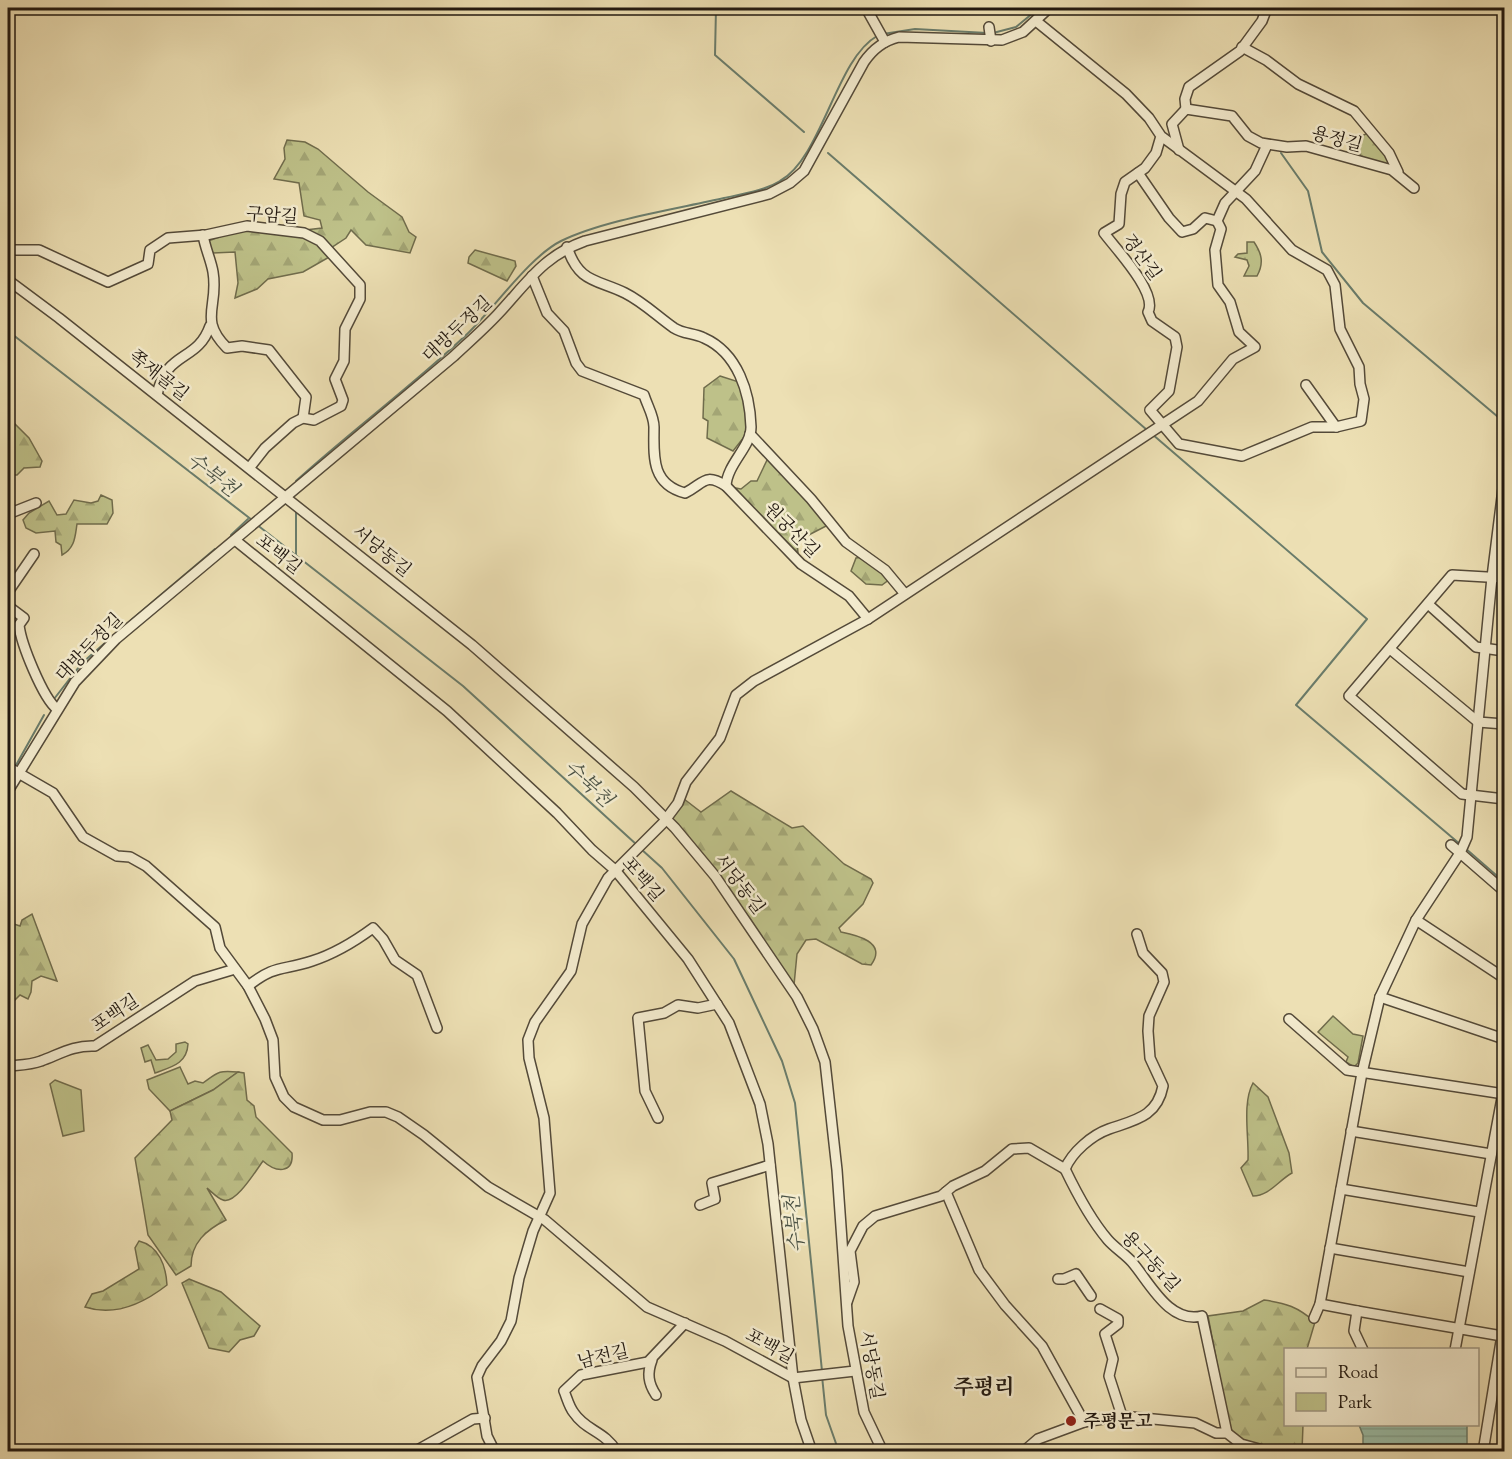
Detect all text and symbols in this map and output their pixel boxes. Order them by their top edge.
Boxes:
street label: 용정길 [1308,122,1365,160]
street label: 구암길 [245,202,299,232]
street label: 경산길 [1115,229,1166,287]
street label: 대방두정길 [418,291,499,370]
street label: 쪽재골길 [122,345,193,408]
water label: 수북천 [180,447,245,506]
street label: 원궁산길 [757,498,824,565]
street label: 서당동길 [346,521,416,585]
street label: 포백길 [249,529,306,582]
street label: 대방두정길 [51,608,130,689]
water label: 수북천 [556,754,620,816]
street label: 서당동길 [707,850,770,921]
street label: 포백길 [615,852,668,909]
street label: 포백길 [87,989,145,1040]
water label: 수북천 [779,1192,814,1254]
street label: 용구동1길 [1114,1226,1185,1299]
street label: 포백길 [740,1324,798,1372]
street label: 서당동길 [851,1329,889,1402]
street label: 남전길 [575,1339,632,1376]
legend [1284,1348,1479,1426]
text: Road [1338,1361,1378,1387]
district label: 주평리 [954,1374,1014,1404]
text: Park [1338,1391,1373,1417]
place label: 주평문고 [1083,1410,1153,1436]
marker: 주평문고 [1064,1414,1078,1428]

